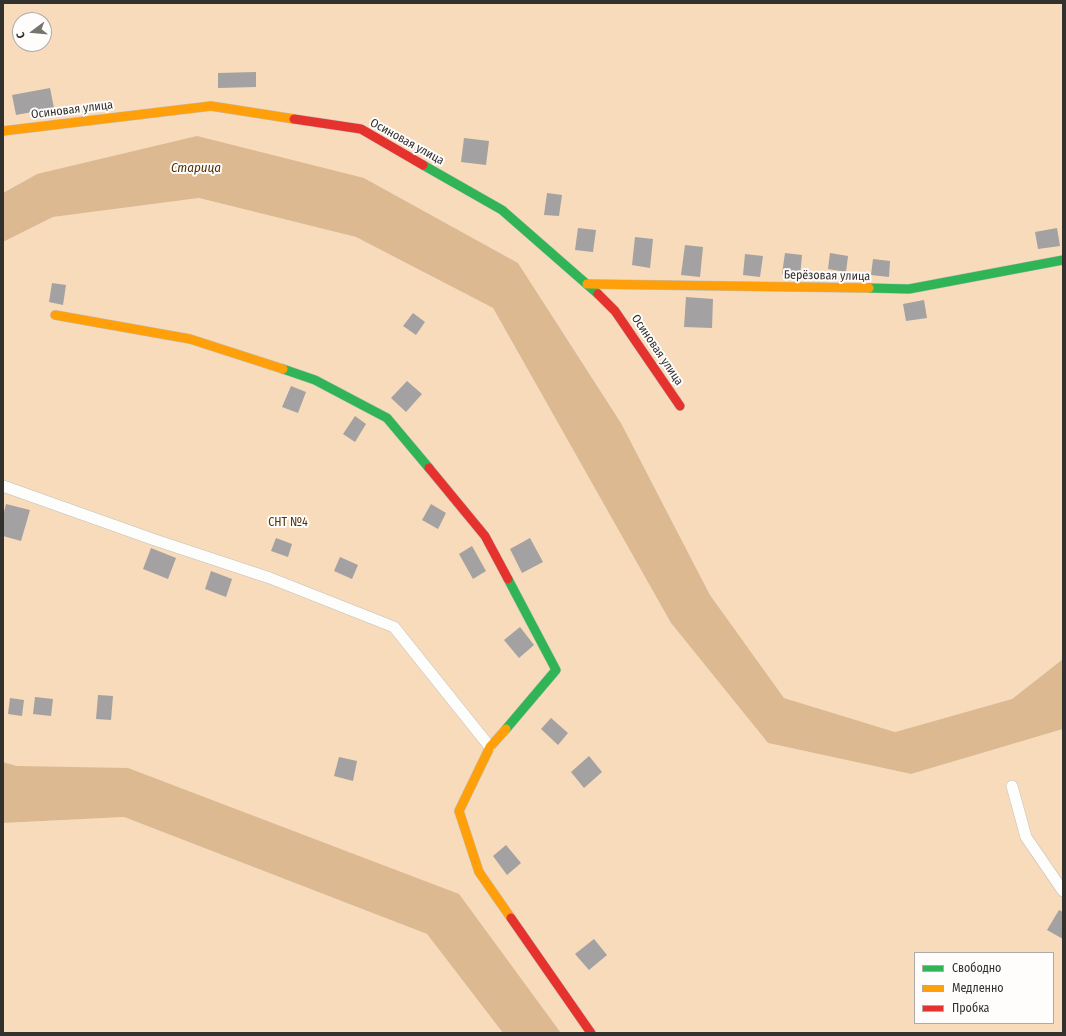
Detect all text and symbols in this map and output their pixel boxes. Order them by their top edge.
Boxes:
north arrow [12,12,52,52]
text: С [14,31,28,40]
street label: Осиновая улица [30,98,114,122]
street label: Осиновая улица [367,116,447,168]
water label: Старица [171,160,221,176]
street label: Берёзовая улица [784,268,870,284]
street label: Осиновая улица [628,312,686,388]
park label: СНТ №4 [268,516,308,530]
legend [914,952,1054,1024]
text: Свободно [952,961,1001,975]
text: Медленно [952,981,1004,995]
text: Пробка [952,1001,990,1015]

